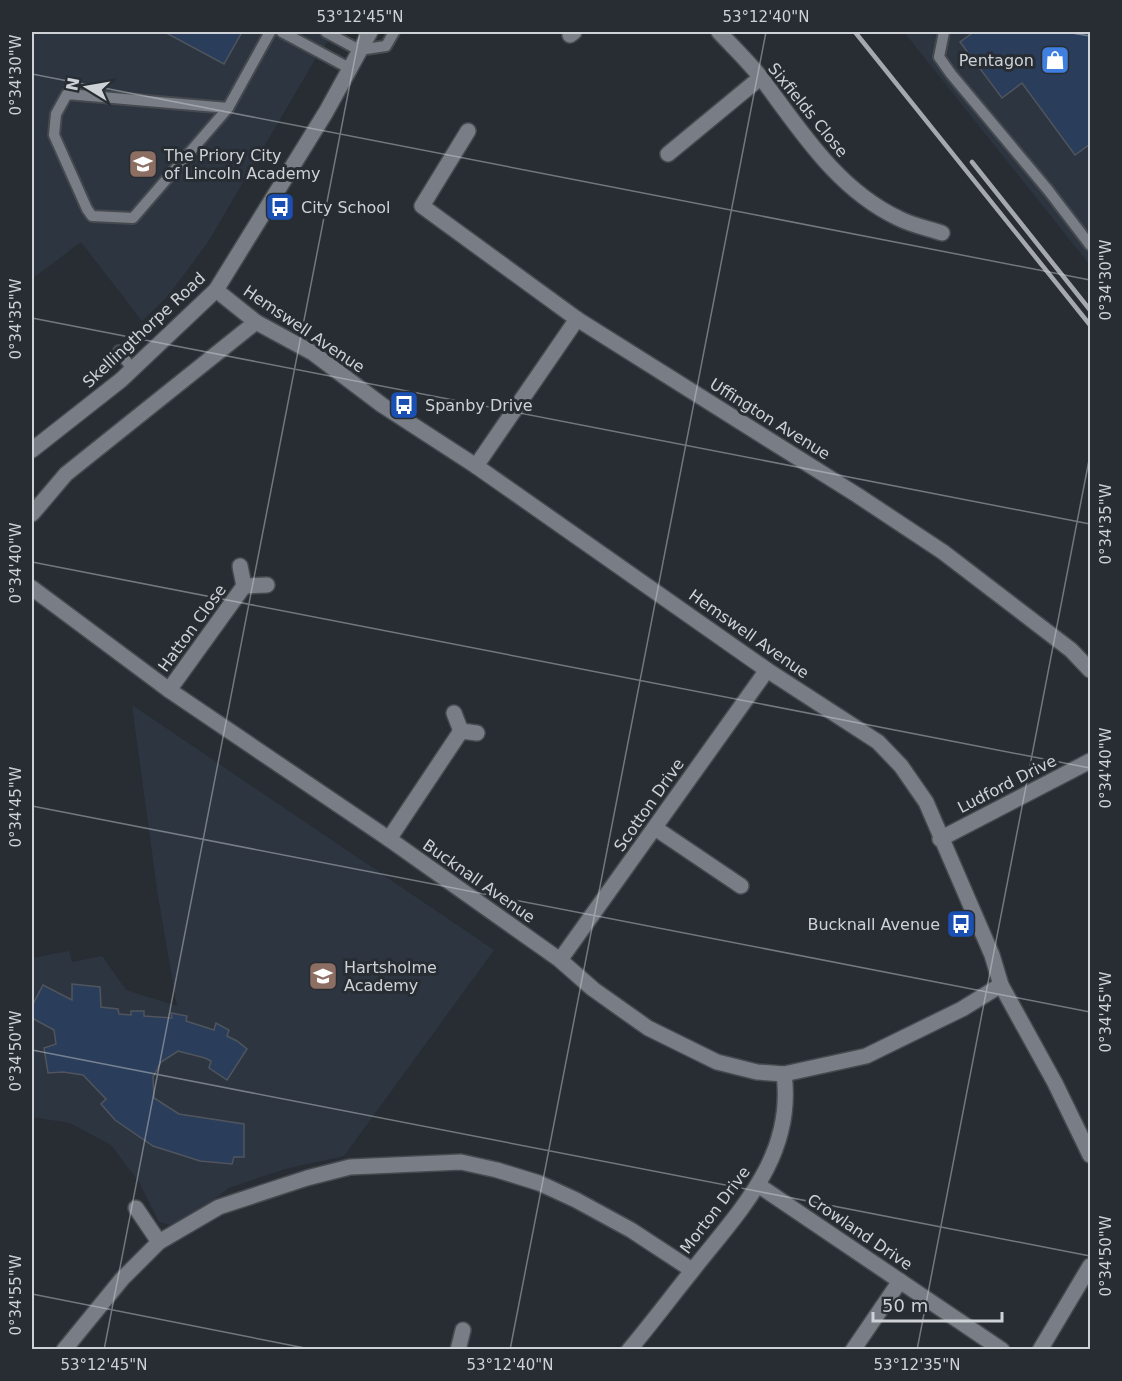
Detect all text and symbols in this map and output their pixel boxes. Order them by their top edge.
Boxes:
text: 53°12'45"N [316,8,404,26]
text: 53°12'40"N [722,8,810,26]
text: 0°34'30"W [7,34,25,116]
shop icon: Pentagon [1039,44,1071,76]
place label: Pentagon [959,51,1034,70]
north arrow [57,57,117,117]
street label: Sixfields Close [764,59,852,161]
text: N [62,76,83,93]
place label: The Priory City of Lincoln Academy [163,146,321,183]
school or university icon: The Priory City of Lincoln Academy [127,148,159,180]
bus stop icon: City School [264,191,296,223]
place label: City School [301,198,391,217]
text: 0°34'30"W [1097,239,1115,321]
street label: Skellingthorpe Road [79,268,209,392]
text: 0°34'35"W [7,278,25,360]
street label: Hemswell Avenue [240,281,368,377]
street label: Uffington Avenue [706,374,834,464]
bus stop icon: Spanby Drive [388,389,420,421]
place label: Spanby Drive [425,396,533,415]
text: 0°34'35"W [1097,483,1115,565]
text: 0°34'40"W [7,522,25,604]
street label: Hatton Close [154,581,230,675]
street label: Hemswell Avenue [685,585,813,683]
text: 0°34'40"W [1097,727,1115,809]
street label: Ludford Drive [954,751,1060,817]
street label: Scotton Drive [610,755,688,855]
text: 0°34'45"W [7,766,25,848]
street label: Bucknall Avenue [419,835,539,927]
bus stop icon: Bucknall Avenue [945,908,977,940]
place label: Bucknall Avenue [807,915,940,934]
place label: Hartsholme Academy [344,958,437,995]
school or university icon: Hartsholme Academy [307,960,339,992]
text: 0°34'45"W [1097,971,1115,1053]
text: 0°34'50"W [7,1010,25,1092]
street label: Morton Drive [676,1163,754,1257]
street label: Crowland Drive [804,1190,916,1274]
text: 0°34'50"W [1097,1215,1115,1297]
text: 0°34'55"W [7,1254,25,1336]
scale bar [873,1285,1002,1323]
text: 50 m [882,1295,928,1316]
text: 53°12'45"N [60,1356,148,1374]
text: 53°12'40"N [466,1356,554,1374]
text: 53°12'35"N [873,1356,961,1374]

